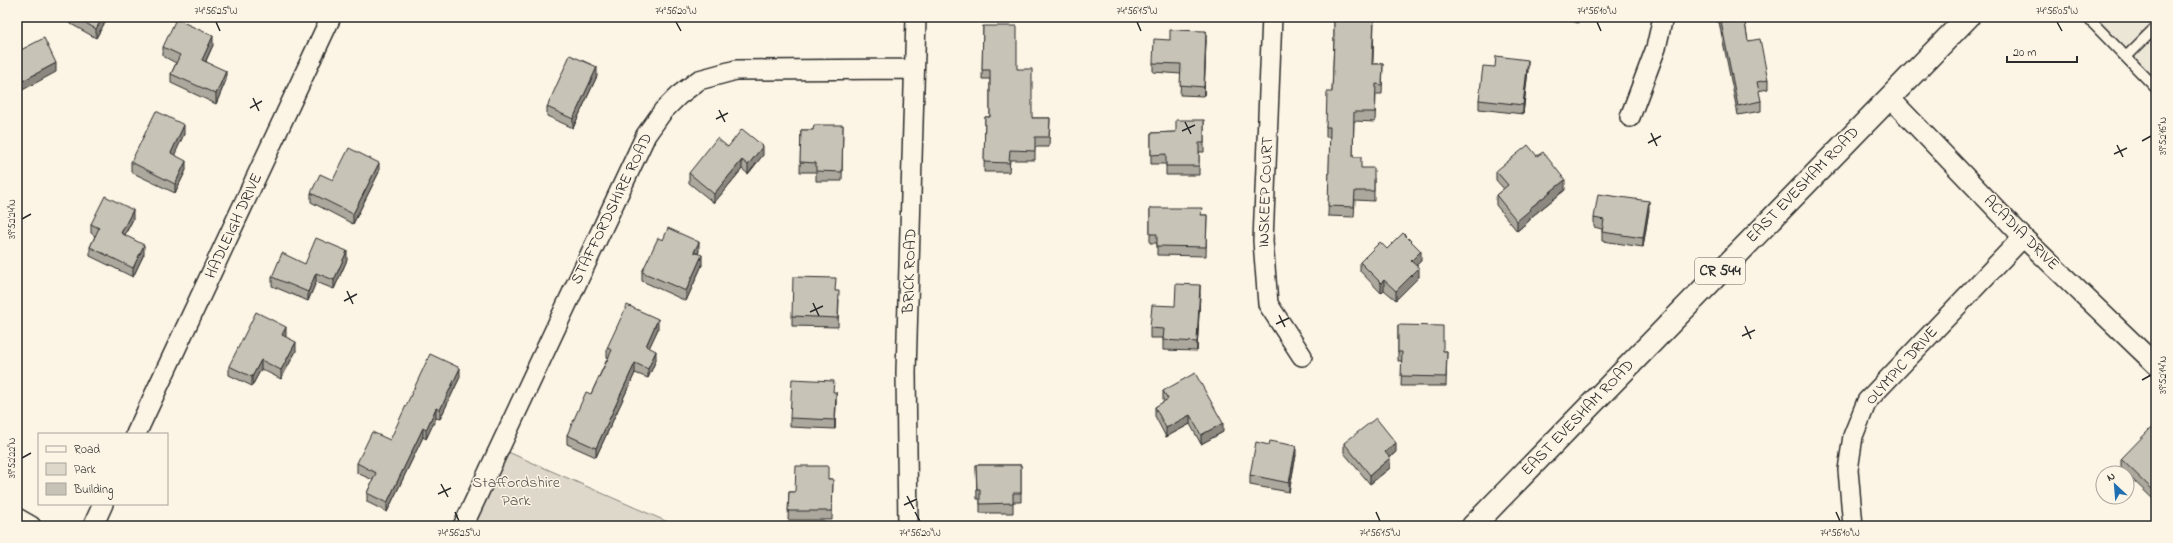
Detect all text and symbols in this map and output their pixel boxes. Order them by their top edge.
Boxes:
text: 74°56'25"W [195,4,238,19]
text: 74°56'20"W [655,4,697,19]
text: 74°56'15"W [1116,4,1158,19]
text: 74°56'10"W [1577,4,1617,19]
text: 74°56'05"W [2036,4,2078,19]
scale bar [2007,38,2077,64]
text: 20 m [2013,44,2036,62]
text: 39°52'16"N [2156,117,2171,155]
street label: EAST EVESHAM ROAD [1741,121,1865,249]
street label: STAFFORDSHIRE ROAD [565,129,659,289]
street label: INSKEEP COURT [1252,136,1280,248]
street label: HADLEIGH DRIVE [199,169,269,283]
street label: ACADIA DRIVE [1978,190,2064,276]
text: 39°52'24"N [5,199,20,239]
street label: BRICK ROAD [896,228,923,315]
road number: CR 544 [1695,258,1745,284]
street label: OLYMPIC DRIVE [1860,321,1944,411]
street label: EAST EVESHAM ROAD [1516,354,1640,482]
text: 39°52'14"N [2156,356,2171,394]
legend [38,433,168,505]
text: 39°52'22"N [5,437,20,478]
text: Road [74,441,100,459]
text: Park [74,461,96,479]
north arrow [2095,465,2135,505]
text: N [2104,468,2118,486]
park label: Staffordshire Park [472,471,561,513]
text: Building [73,481,113,500]
text: 74°56'25"W [438,526,481,541]
text: 74°56'20"W [899,526,941,541]
text: 74°56'15"W [1359,526,1401,541]
text: 74°56'10"W [1820,526,1860,541]

